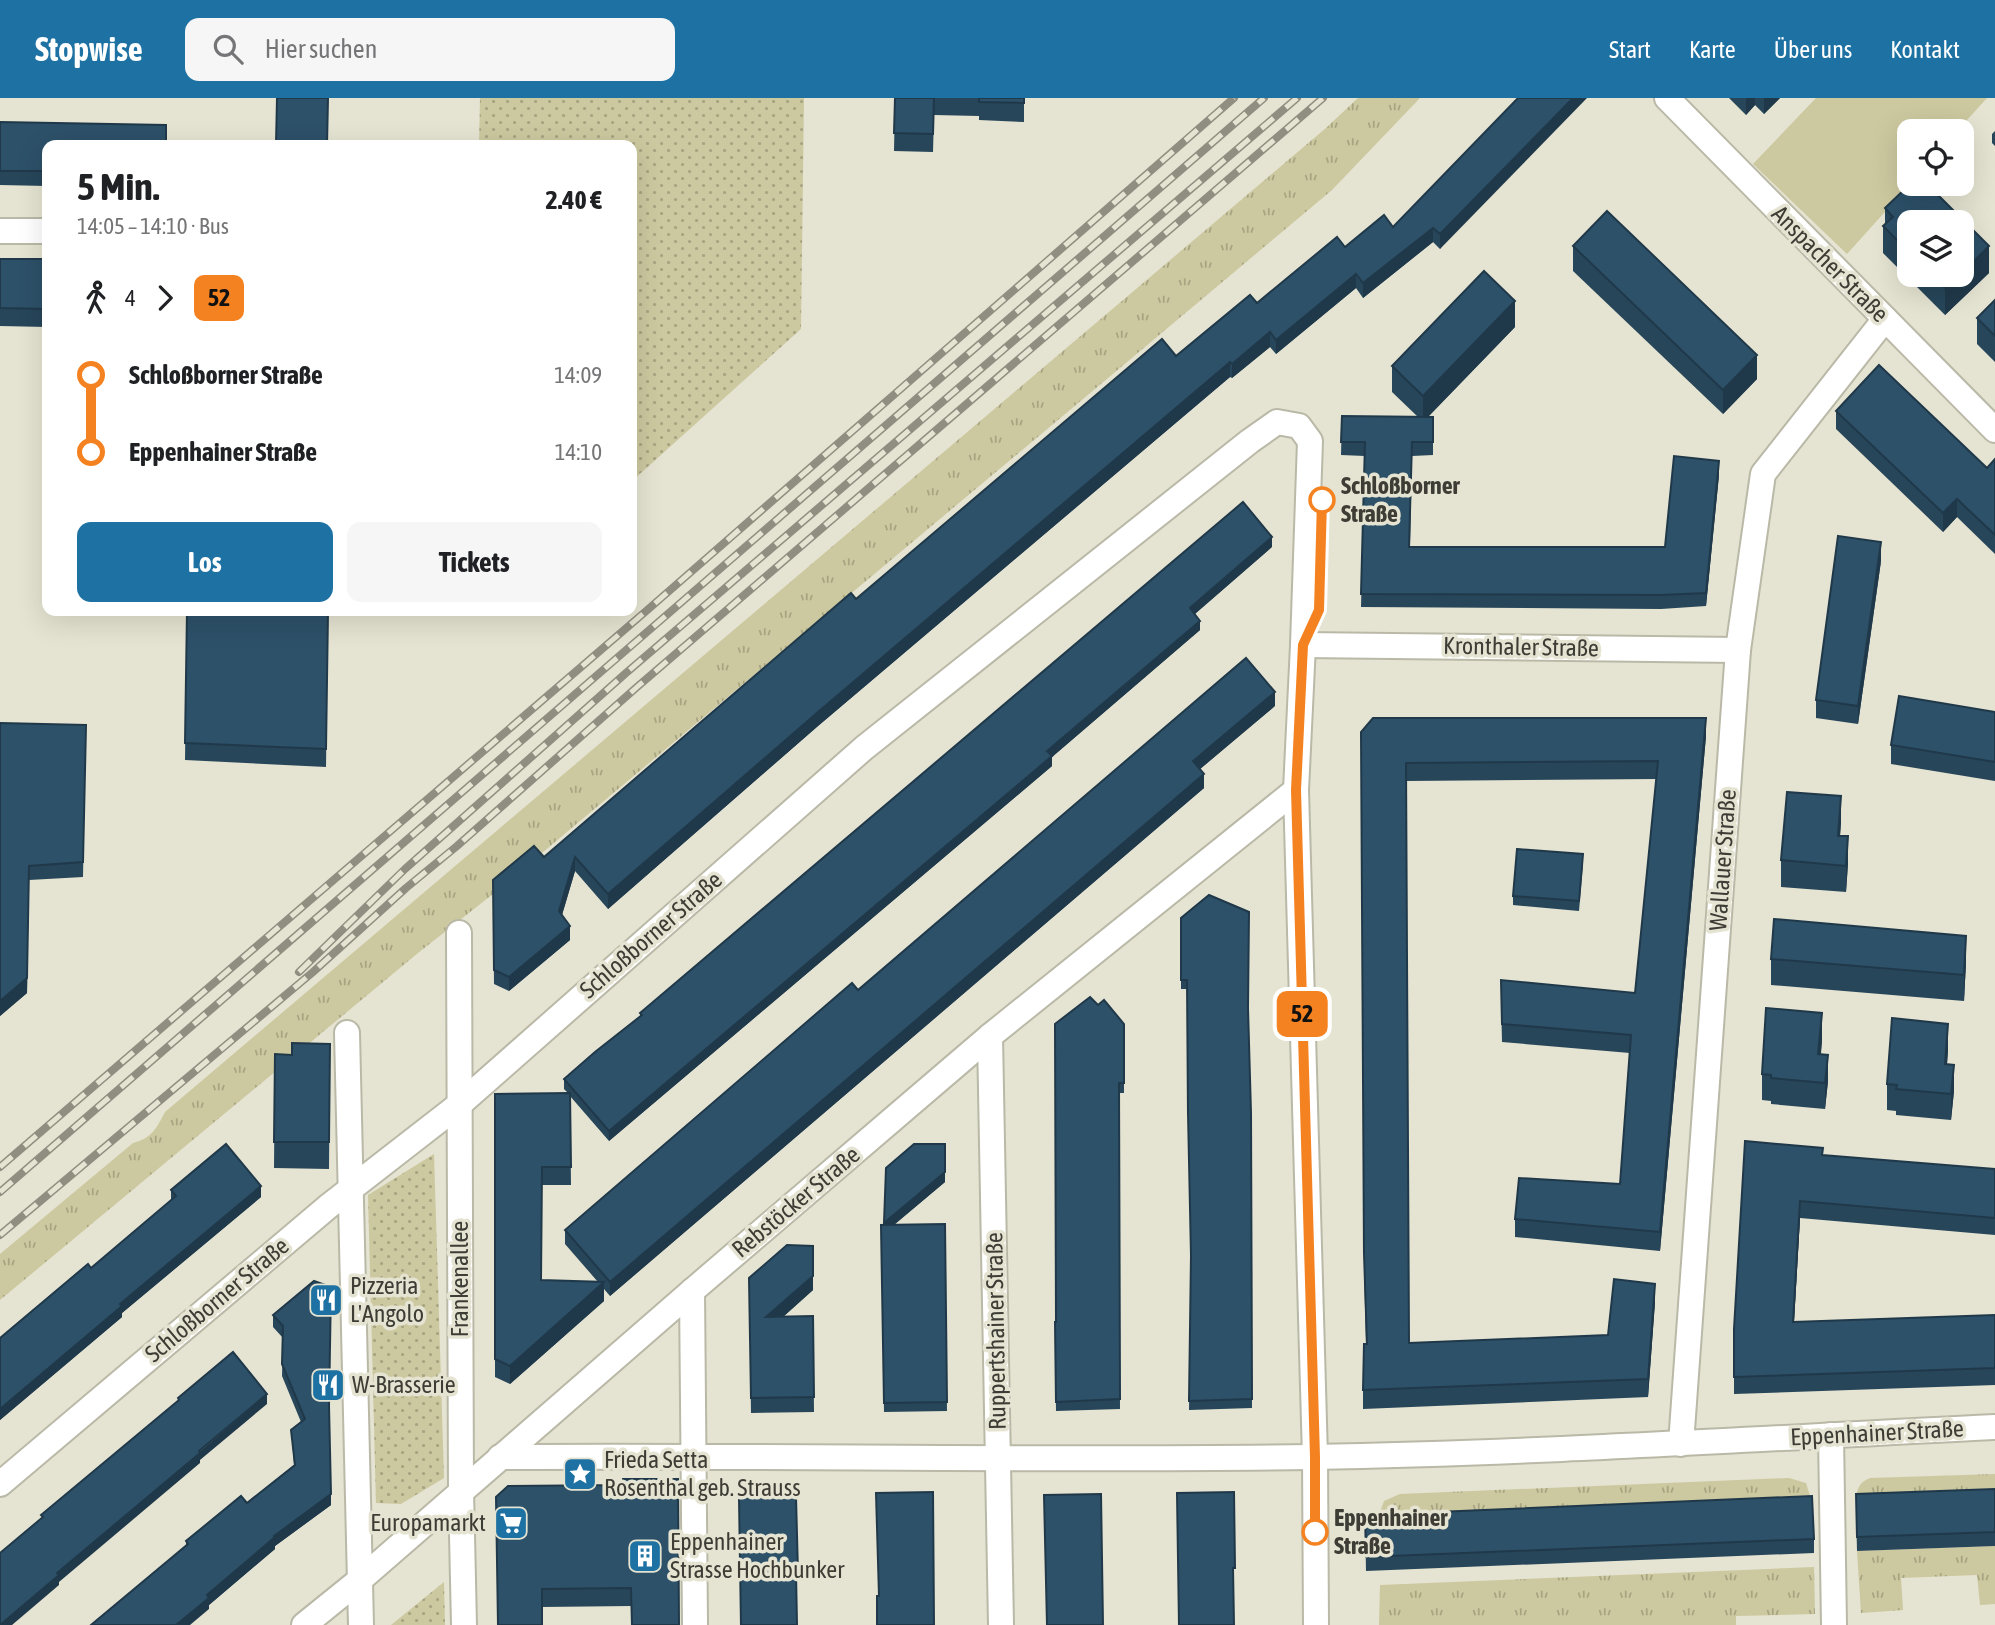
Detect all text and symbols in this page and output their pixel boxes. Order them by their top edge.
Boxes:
search box [185,18,675,81]
text: Stopwise [35,30,143,68]
icon: search [209,30,247,68]
text: Hier suchen [265,34,377,64]
text: Start [1609,36,1651,63]
text: Karte [1689,36,1736,63]
text: Über uns [1774,36,1852,63]
text: Kontakt [1890,36,1960,63]
map controls [1897,119,1974,287]
button: locate [1897,119,1974,196]
text: 5 Min. [77,165,159,208]
text: 2.40 € [545,185,602,215]
street label: Anspacher Straße [1767,200,1894,327]
button: layers [1897,210,1974,287]
text: 14:05 – 14:10 · Bus [77,213,229,239]
icon: walk [77,279,115,317]
icon: forward [146,279,184,317]
text: 52 [208,284,230,311]
text: 4 [125,285,136,311]
text: Schloßborner Straße [129,360,323,390]
text: 14:09 [554,362,602,388]
text: Eppenhainer Straße [129,437,317,467]
text: 14:10 [555,439,602,465]
place label: Schloßborner Straße [1341,472,1461,527]
marker: Schloßborner Straße [1309,487,1335,513]
button: Los [77,522,333,602]
button: Tickets [347,522,602,602]
street label: Kronthaler Straße [1443,632,1599,661]
street label: Wallauer Straße [1704,788,1741,931]
street label: Schloßborner Straße [574,866,727,1003]
line badge: 52 [1270,991,1334,1037]
text: 52 [1291,1000,1313,1027]
street label: Rebstöcker Straße [727,1141,865,1263]
street label: Frankenallee [446,1221,473,1337]
street label: Schloßborner Straße [139,1232,294,1367]
street label: Ruppertshainer Straße [980,1232,1011,1430]
place label: Pizzeria L'Angolo [350,1272,424,1327]
restaurant icon: Pizzeria L'Angolo [307,1281,345,1319]
restaurant icon: W-Brasserie [309,1366,347,1404]
place label: W-Brasserie [352,1371,456,1398]
street label: Eppenhainer Straße [1790,1414,1964,1451]
place label: Frieda Setta Rosenthal geb. Strauss [604,1446,801,1501]
place icon: Frieda Setta Rosenthal geb. Strauss [561,1455,599,1493]
supermarket icon: Europamarkt [492,1504,530,1542]
place label: Eppenhainer Straße [1334,1504,1448,1559]
place label: Europamarkt [370,1509,486,1536]
marker: Eppenhainer Straße [1302,1519,1328,1545]
place label: Eppenhainer Strasse Hochbunker [670,1528,845,1583]
building icon: Eppenhainer Strasse Hochbunker [626,1537,664,1575]

